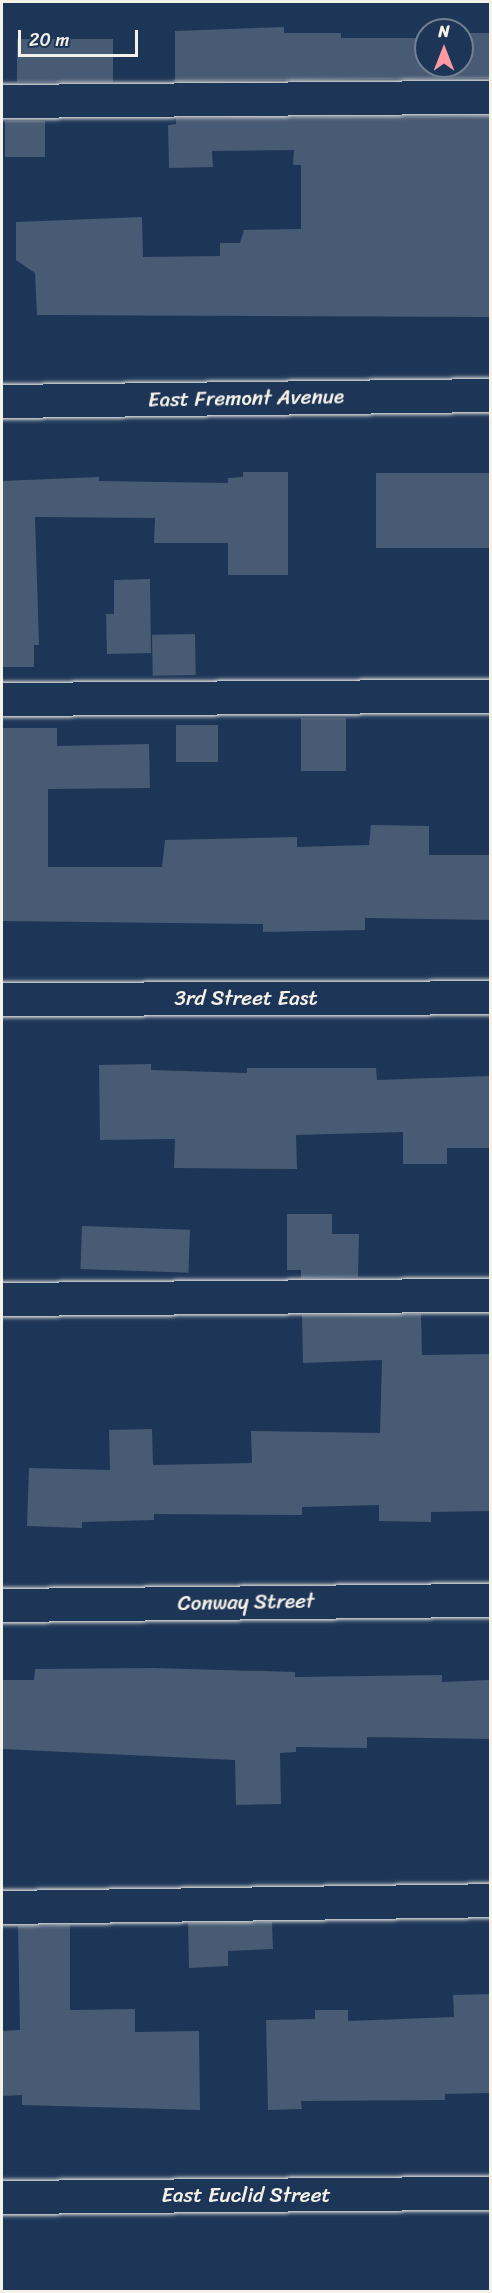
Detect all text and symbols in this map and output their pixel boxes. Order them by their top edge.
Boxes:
text: N [438,17,450,46]
scale bar [21,18,141,56]
north arrow [414,18,474,78]
text: 20 m [29,24,69,56]
street label: East Fremont Avenue [147,384,345,412]
street label: 3rd Street East [174,985,318,1011]
street label: Conway Street [177,1588,315,1616]
street label: East Euclid Street [161,2182,331,2208]

